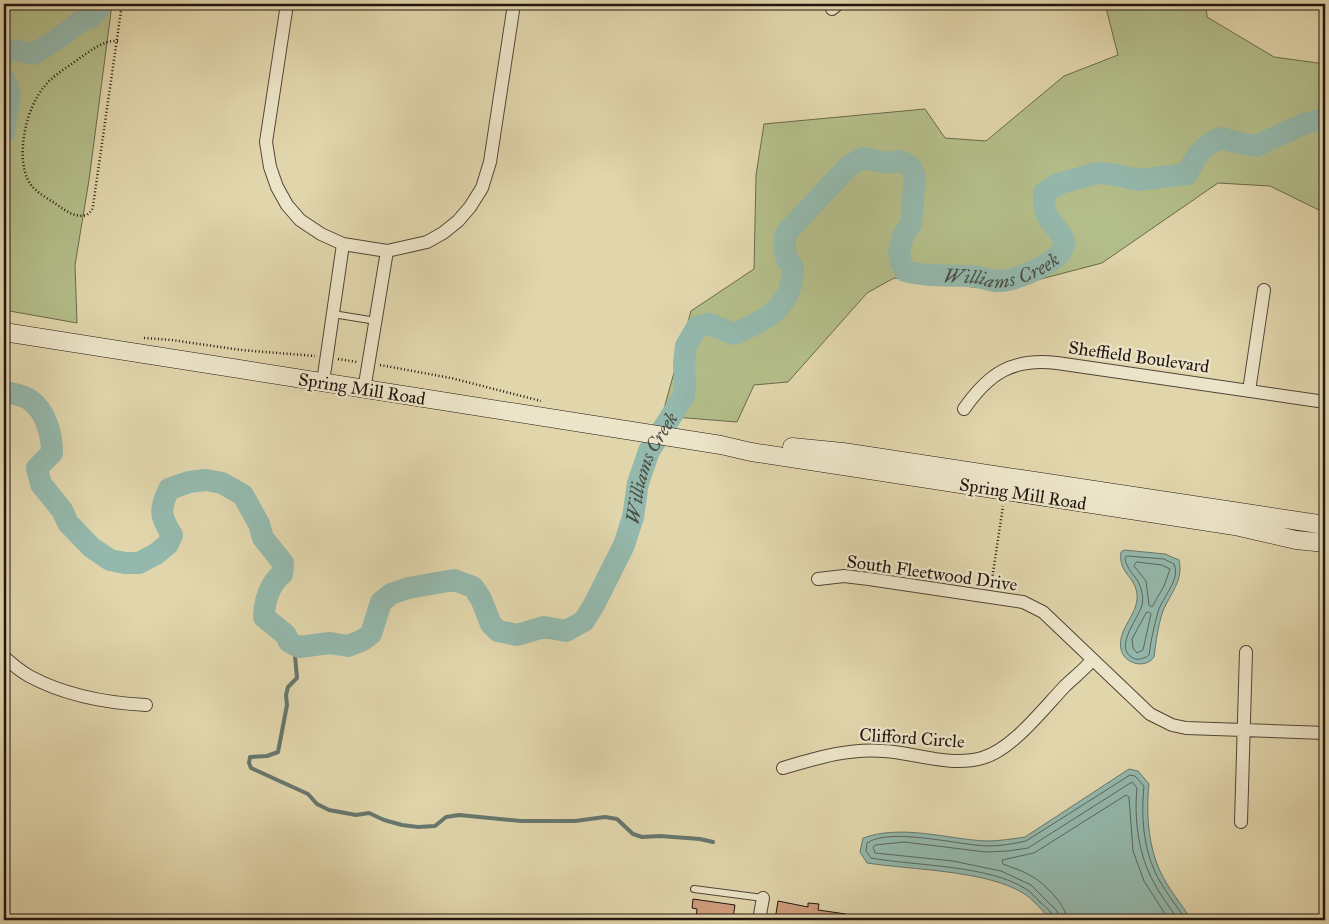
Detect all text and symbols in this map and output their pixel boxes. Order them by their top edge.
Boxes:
water label: Williams Creek [944,247,1064,293]
street label: Sheffield Boulevard [1067,336,1211,378]
street label: Spring Mill Road [297,368,427,411]
water label: Williams Creek [621,407,683,525]
street label: Spring Mill Road [958,473,1088,516]
street label: South Fleetwood Drive [845,550,1019,596]
street label: Clifford Circle [859,723,965,753]

